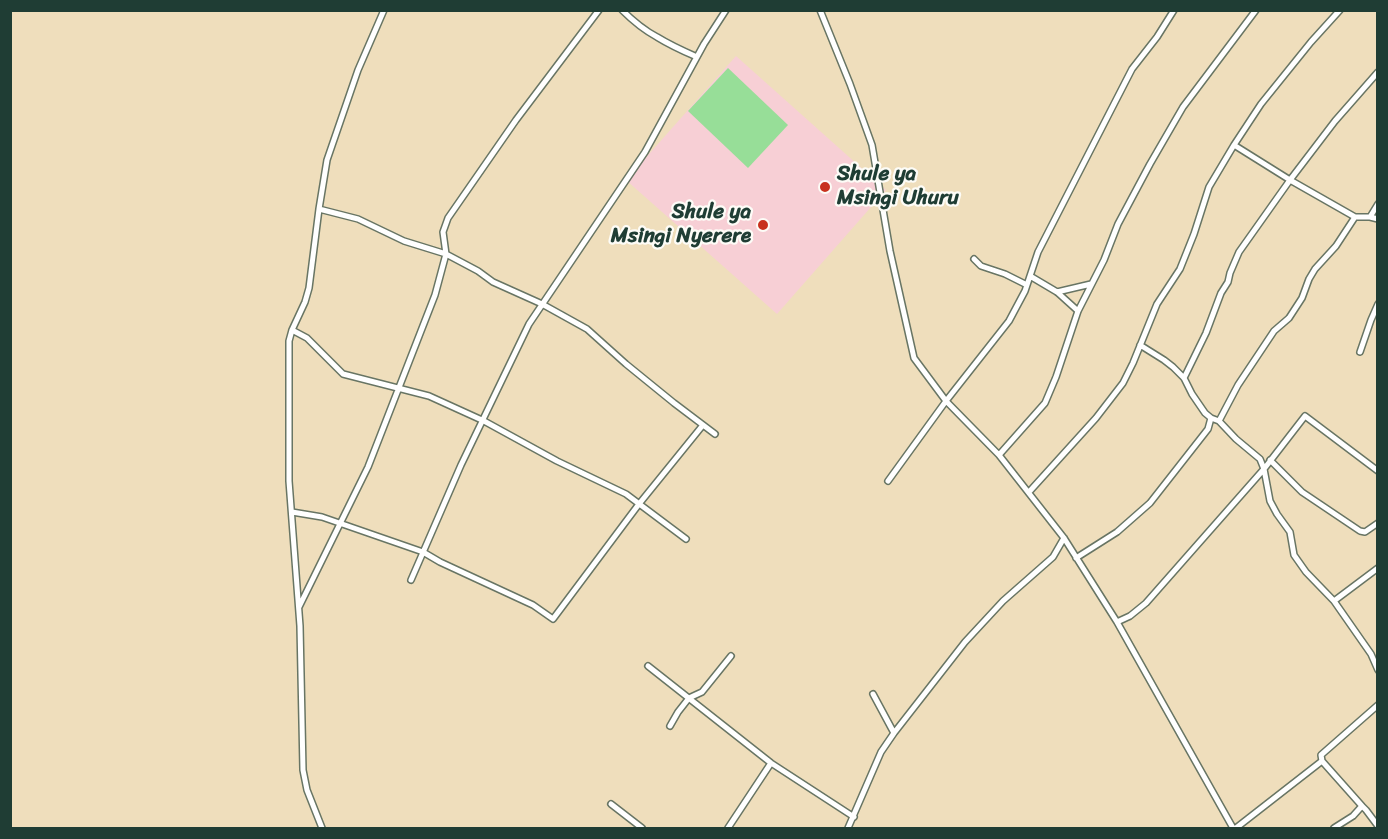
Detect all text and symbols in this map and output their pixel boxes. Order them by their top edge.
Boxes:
place label: Shule ya Msingi Uhuru [837,162,959,212]
marker: Shule ya Msingi Uhuru [818,180,832,194]
place label: Shule ya Msingi Nyerere [611,200,751,250]
marker: Shule ya Msingi Nyerere [756,218,770,232]

